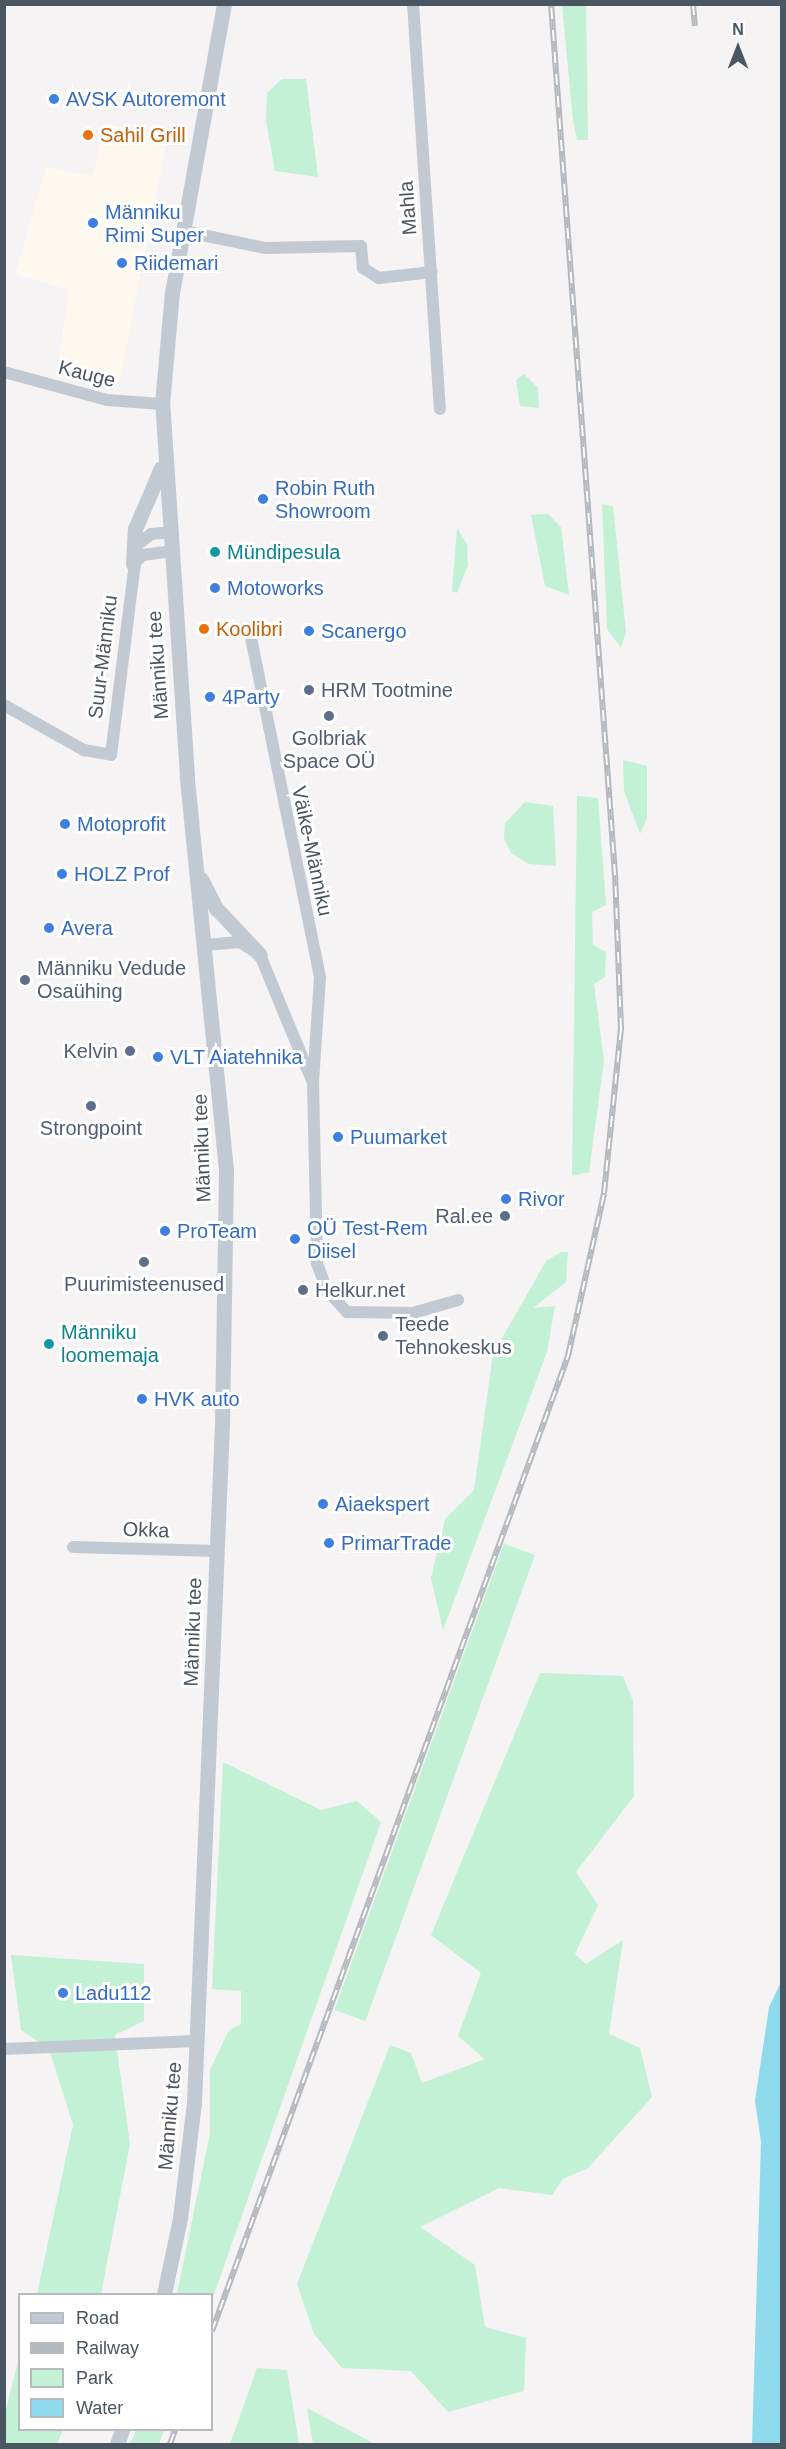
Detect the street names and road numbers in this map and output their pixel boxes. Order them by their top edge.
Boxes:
street label: Mahla [394,180,422,236]
street label: Kauge [56,355,118,393]
street label: Suur-Männiku [84,594,122,720]
street label: Männiku tee [142,610,174,720]
street label: Väike-Männiku [287,784,337,918]
street label: Männiku tee [188,1093,216,1203]
street label: Okka [122,1517,170,1543]
street label: Männiku tee [179,1577,207,1687]
street label: Männiku tee [153,2061,187,2171]

